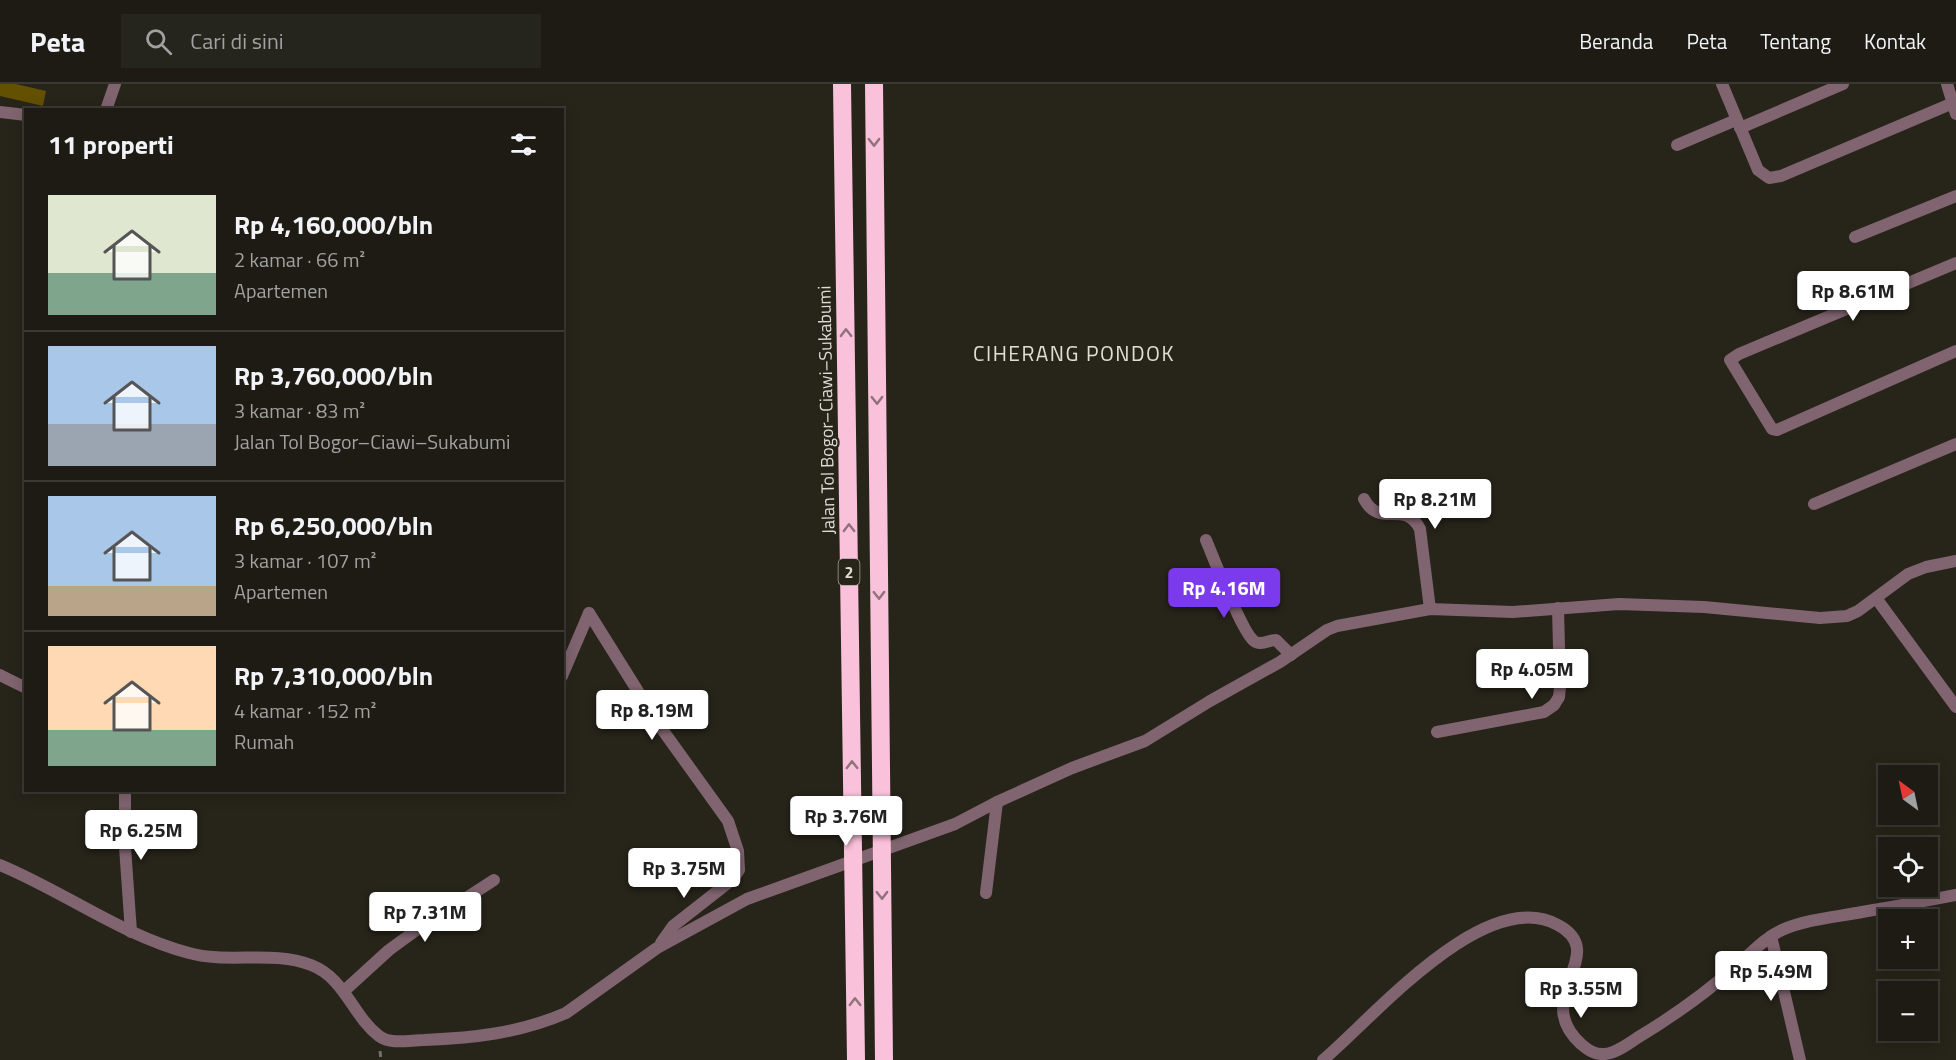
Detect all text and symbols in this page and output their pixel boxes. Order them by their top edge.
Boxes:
search box [121,14,541,68]
text: Peta [30,20,85,63]
text: Cari di sini [190,24,284,58]
icon: search [142,25,175,58]
text: Beranda [1579,25,1653,57]
text: Peta [1686,25,1727,57]
text: Tentang [1760,25,1831,57]
text: Kontak [1864,25,1926,57]
text: 11 properti [48,125,174,164]
icon: filters [507,128,540,161]
one-way arrow [868,138,880,147]
text: Rp 4,160,000/bln [234,205,433,244]
icon: home [96,219,168,291]
text: 2 kamar · 66 m² [234,244,365,275]
pin: Rp 8.61M [1791,271,1915,322]
text: Apartemen [234,275,328,306]
text: Rp 8.61M [1811,275,1895,306]
street label: Jalan Tol Bogor–Ciawi–Sukabumi [810,285,842,535]
one-way arrow [840,328,852,337]
district label: CIHERANG PONDOK [973,337,1175,369]
text: Rp 3,760,000/bln [234,356,433,395]
icon: home [96,370,168,442]
text: 3 kamar · 83 m² [234,395,365,426]
one-way arrow [871,396,883,405]
text: Jalan Tol Bogor–Ciawi–Sukabumi [234,426,510,457]
pin: Rp 8.21M [1373,479,1497,530]
text: Rp 8.21M [1393,483,1477,514]
text: Rp 6,250,000/bln [234,506,433,545]
icon: home [96,520,168,592]
one-way arrow [842,523,855,532]
text: 3 kamar · 107 m² [234,545,376,576]
road number: 2 [838,559,860,585]
pin: Rp 4.16M [1162,568,1286,619]
text: Rp 4.16M [1182,572,1266,603]
text: Apartemen [234,576,328,607]
one-way arrow [873,591,885,600]
pin: Rp 4.05M [1470,649,1594,700]
text: Rp 4.05M [1490,653,1574,684]
text: Rp 7,310,000/bln [234,656,433,695]
icon: home [96,670,168,742]
pin: Rp 8.19M [590,690,714,741]
text: Rp 8.19M [610,694,694,725]
text: 4 kamar · 152 m² [234,695,376,726]
text: Rumah [234,726,294,757]
one-way arrow [846,760,858,769]
north arrow [1878,765,1938,825]
map controls [1878,765,1938,1041]
pin: Rp 3.76M [784,796,908,847]
text: Rp 3.76M [804,800,888,831]
pin: Rp 6.25M [79,810,203,861]
text: Rp 6.25M [99,814,183,845]
button: locate [1878,837,1938,897]
pin: Rp 3.75M [622,848,746,899]
text: Rp 3.75M [642,852,726,883]
one-way arrow [876,891,888,900]
pin: Rp 7.31M [363,892,487,943]
text: Rp 7.31M [383,896,467,927]
button: + [1878,909,1938,969]
pin: Rp 5.49M [1709,951,1833,1002]
text: Rp 5.49M [1729,955,1813,986]
pin: Rp 3.55M [1519,968,1643,1019]
text: Rp 3.55M [1539,972,1623,1003]
button: − [1878,981,1938,1041]
one-way arrow [849,997,862,1006]

